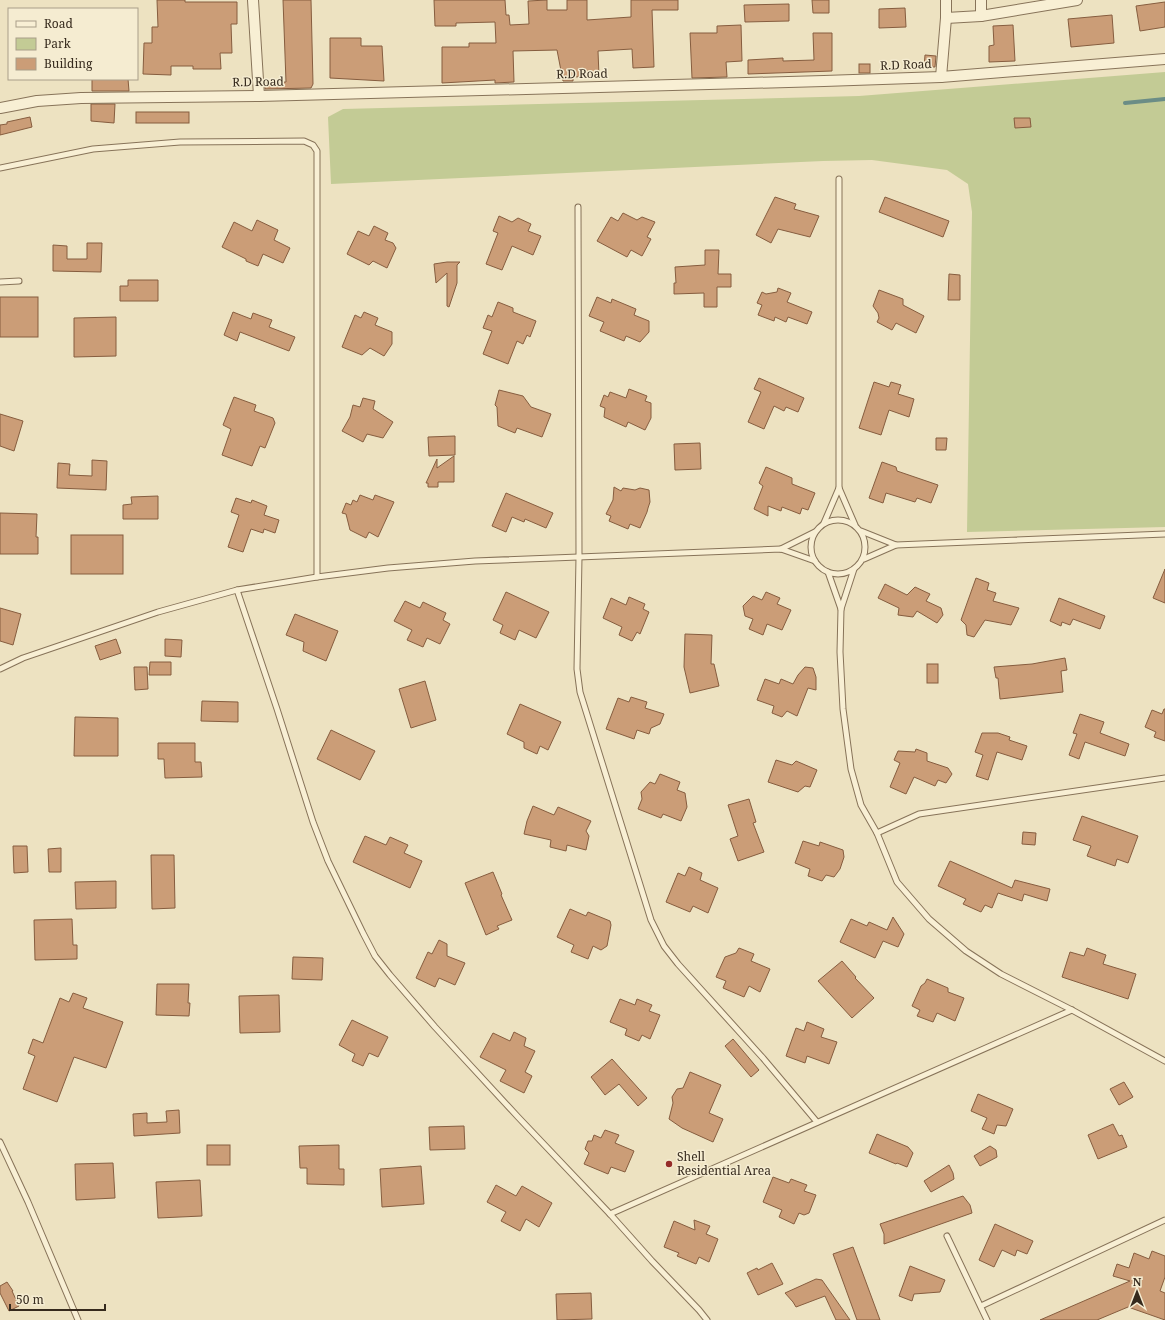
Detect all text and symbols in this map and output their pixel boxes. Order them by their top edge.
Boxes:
legend [8,8,138,80]
text: Road [44,15,74,32]
text: Park [44,35,72,52]
text: Building [44,55,93,72]
street label: R.D Road [880,55,933,74]
street label: R.D Road [556,65,609,82]
street label: R.D Road [232,73,285,90]
place label: Shell Residential Area [677,1148,771,1179]
marker: Shell Residential Area [664,1159,674,1169]
north arrow [1117,1272,1157,1312]
text: N [1133,1274,1142,1289]
scale bar [10,1286,105,1312]
text: 50 m [16,1291,44,1308]

